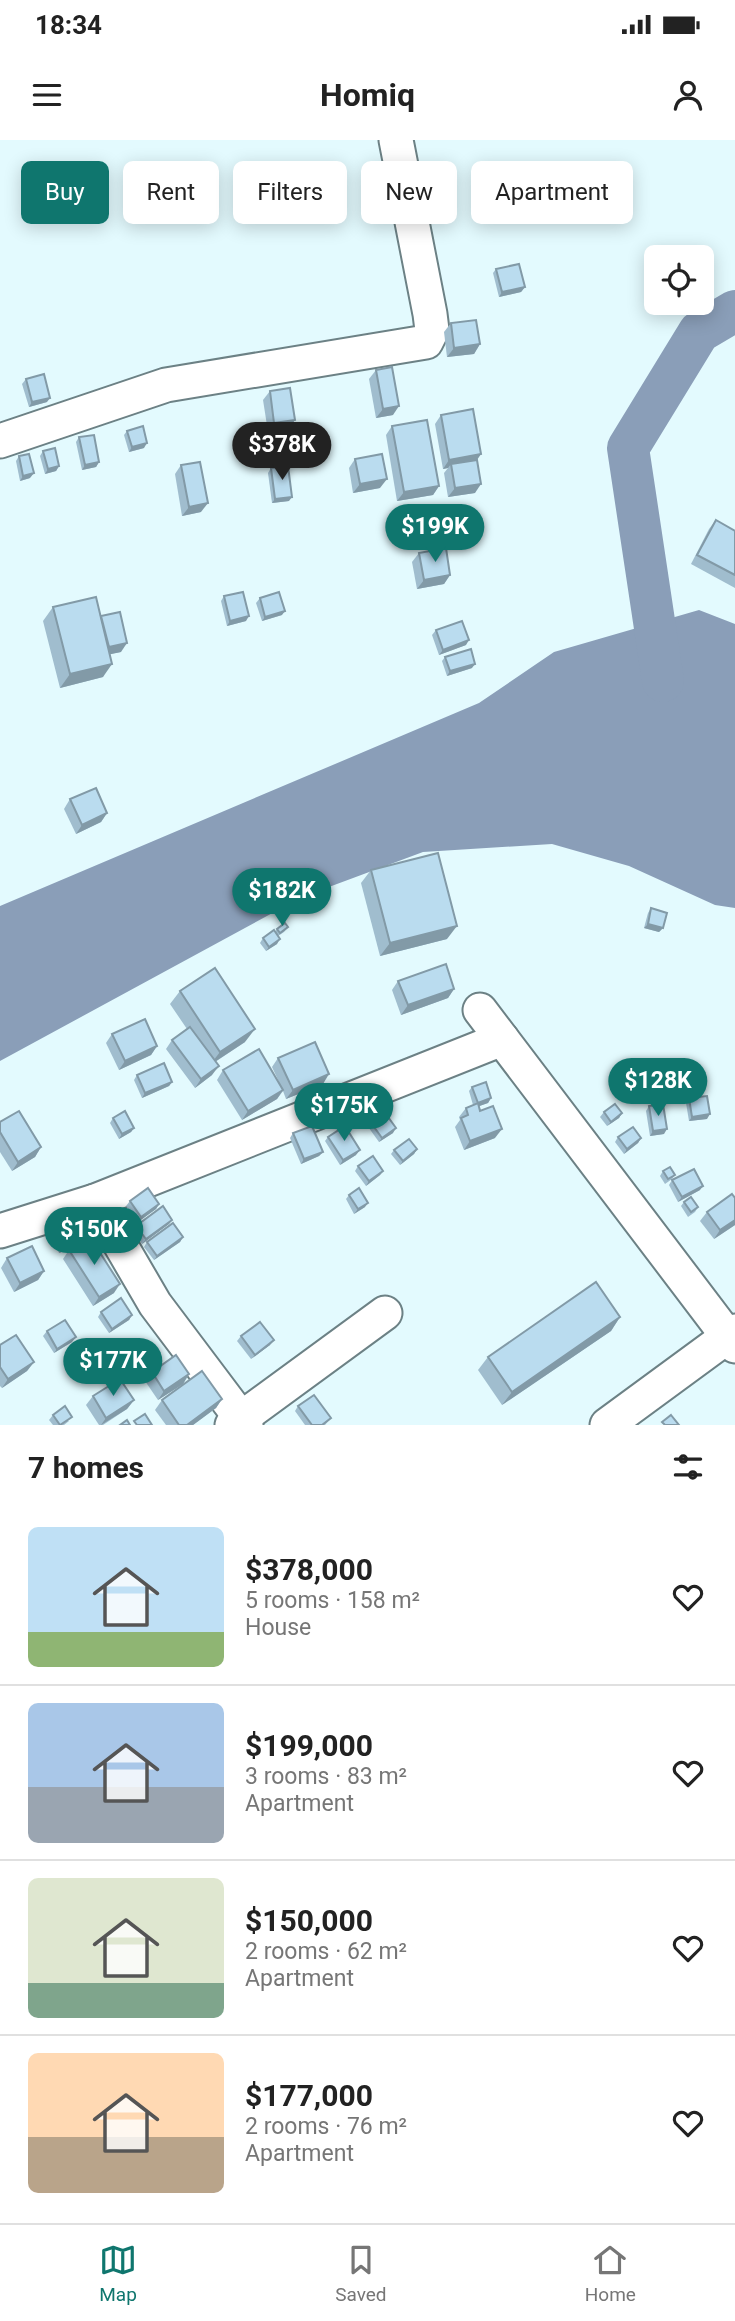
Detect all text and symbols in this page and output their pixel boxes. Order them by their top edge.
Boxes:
text: 18:34 [35,10,102,40]
icon: menu [28,76,66,114]
text: Homiq [320,76,415,114]
icon: person [669,76,707,114]
chip: Buy [21,161,109,224]
chip: Rent [123,161,219,224]
chip: Filters [233,161,347,224]
chip: New [361,161,457,224]
chip: Apartment [471,161,633,224]
map controls [644,245,714,315]
button: locate [644,245,714,315]
pin: $378K [233,422,331,482]
text: $378K [248,431,316,458]
pin: $199K [386,504,484,564]
text: $199K [401,513,469,540]
pin: $182K [233,868,331,928]
text: $182K [248,877,316,904]
pin: $128K [609,1058,707,1118]
text: $128K [624,1067,692,1094]
pin: $175K [295,1084,393,1143]
text: $175K [310,1092,378,1119]
pin: $150K [45,1208,143,1267]
text: $150K [60,1216,128,1243]
pin: $177K [64,1338,162,1398]
text: $177K [79,1347,147,1374]
icon: filters [669,1448,707,1486]
text: 7 homes [28,1450,144,1485]
text: $378,000 [245,1552,373,1587]
icon: home [84,1555,168,1639]
icon: heart [669,1578,707,1616]
text: 5 rooms · 158 m² [245,1587,420,1614]
text: House [245,1614,311,1641]
text: $199,000 [245,1728,373,1763]
icon: home [84,1731,168,1815]
icon: heart [669,1754,707,1792]
text: 3 rooms · 83 m² [245,1763,407,1790]
text: Apartment [245,1790,354,1817]
text: $150,000 [245,1903,373,1938]
icon: home [84,1906,168,1990]
icon: heart [669,1929,707,1967]
text: 2 rooms · 62 m² [245,1938,407,1965]
text: Apartment [245,1965,354,1992]
text: $177,000 [245,2078,373,2113]
icon: home [84,2081,168,2165]
icon: heart [669,2104,707,2142]
text: 2 rooms · 76 m² [245,2113,407,2140]
text: Apartment [245,2140,354,2167]
tab: Map [99,2241,137,2306]
tab: Saved [335,2241,387,2306]
tab: Home [585,2241,636,2306]

